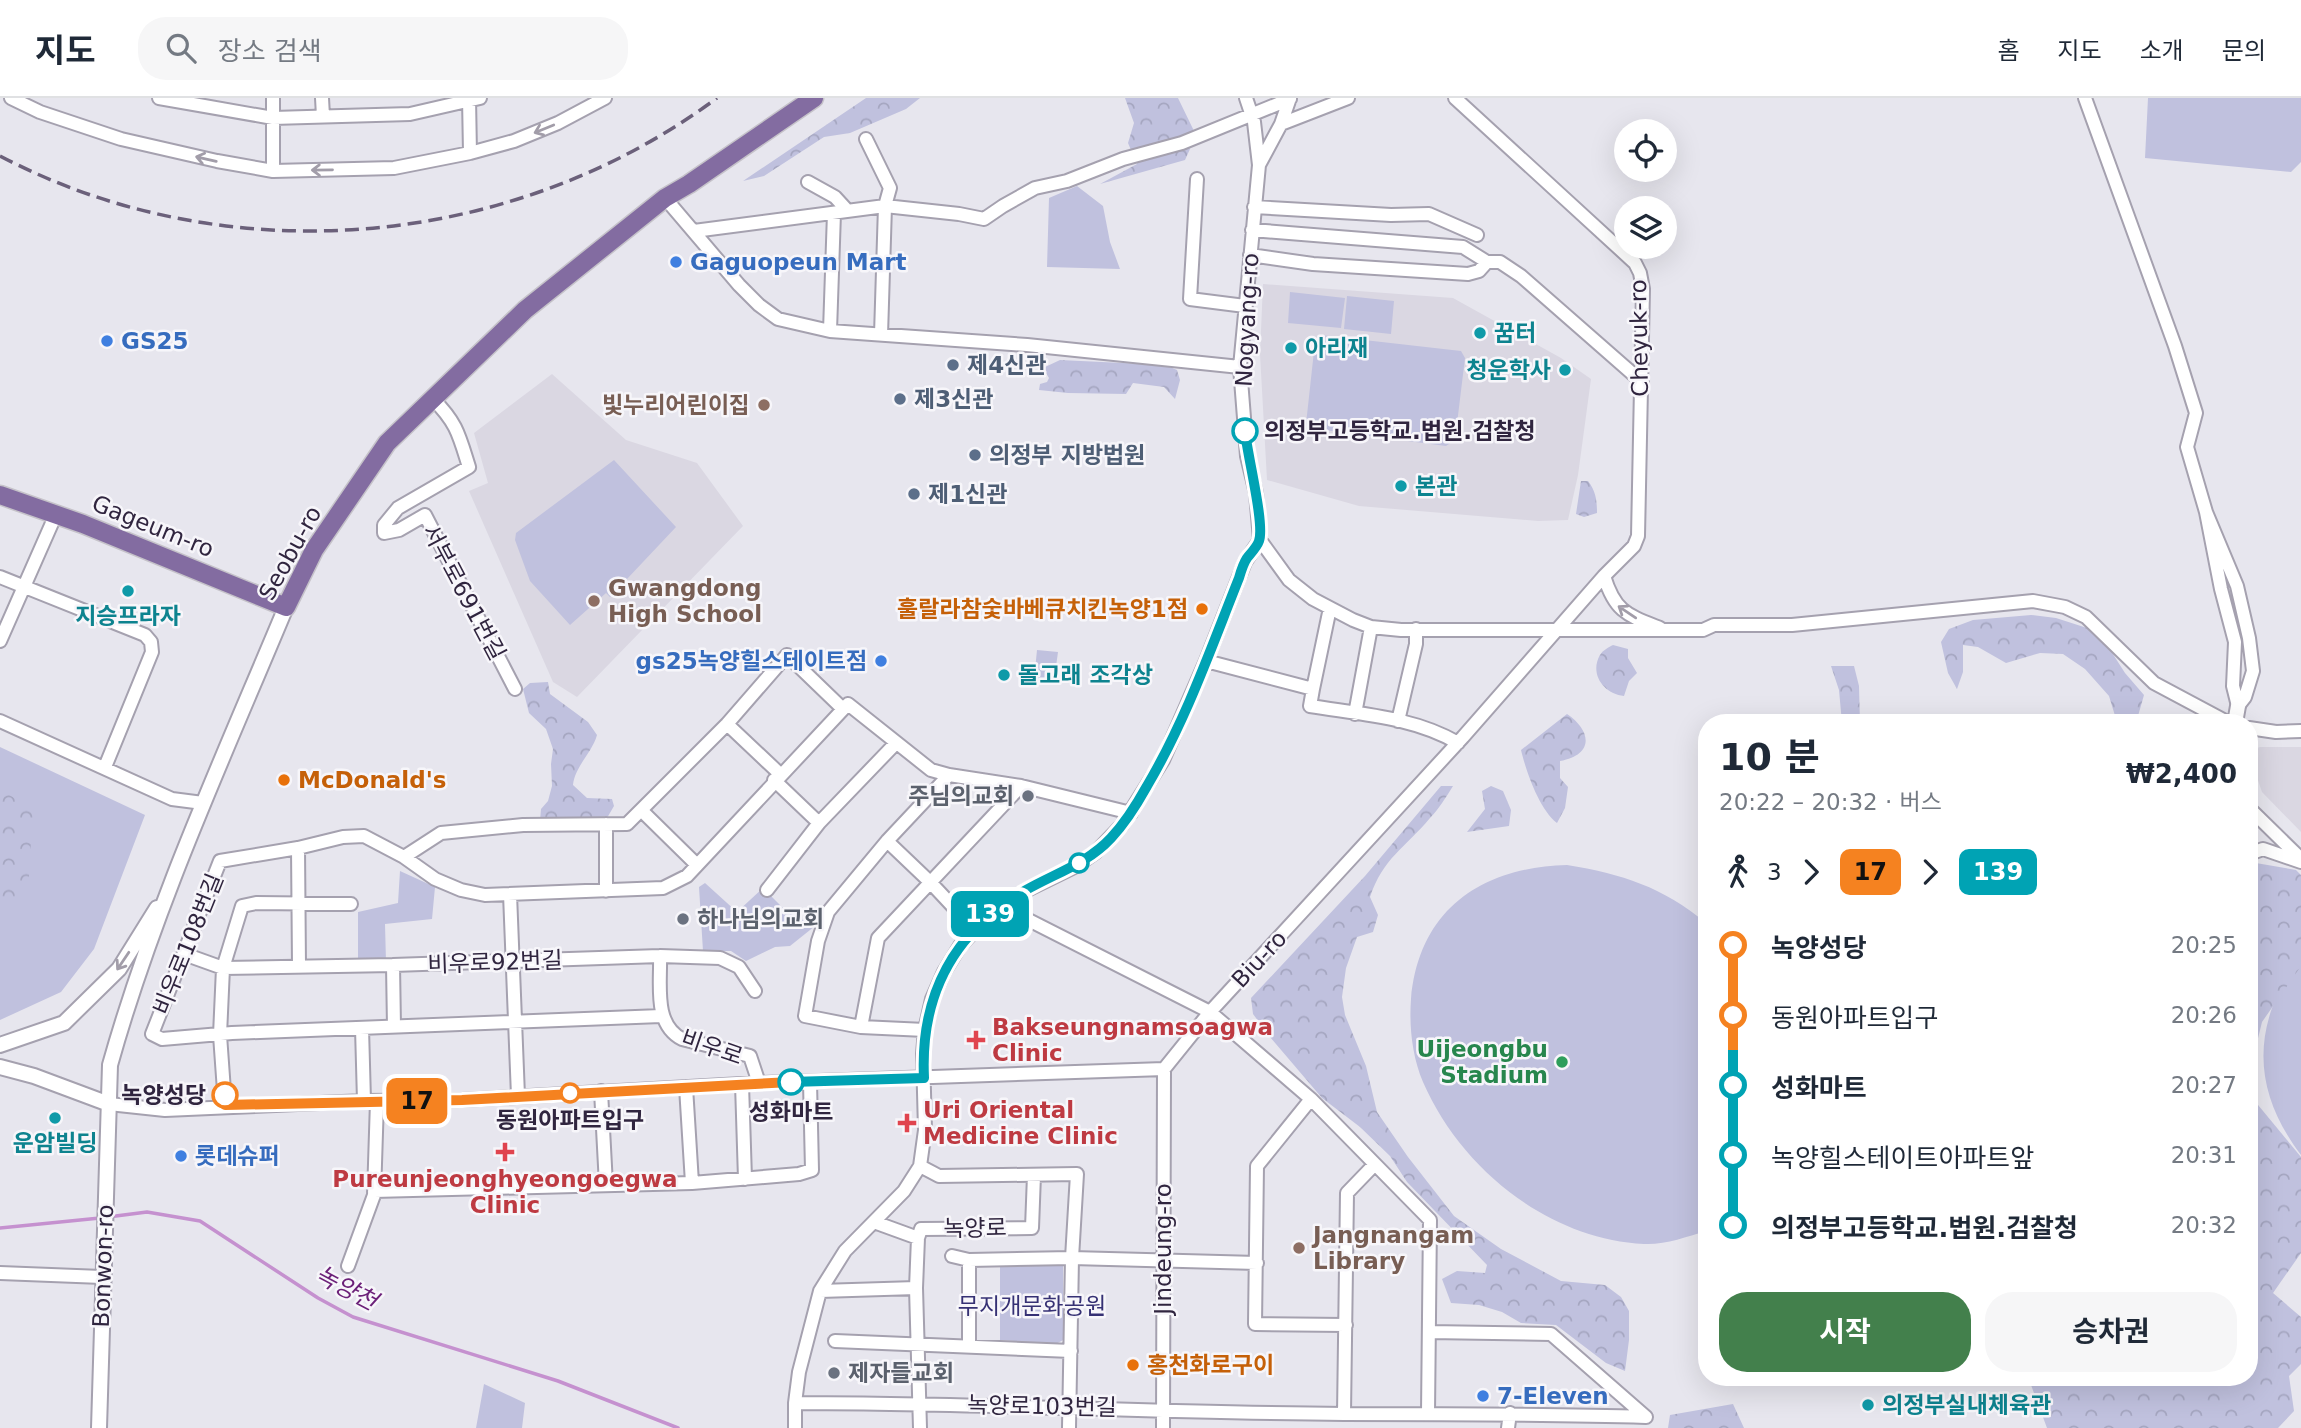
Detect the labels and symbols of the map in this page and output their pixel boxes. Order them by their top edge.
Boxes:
one-way arrow [534,123,556,136]
one-way arrow [195,151,218,165]
one-way arrow [311,164,334,177]
place label: Gaguopeun Mart [690,249,907,275]
street label: Nogyang-ro [1231,252,1263,388]
marker: Gaguopeun Mart [668,254,684,270]
street label: Cheyuk-ro [1625,279,1653,397]
place label: 꿈터 [1494,320,1536,346]
marker: 꿈터 [1472,325,1488,341]
place label: GS25 [121,328,188,354]
marker: GS25 [99,333,115,349]
place label: 아리재 [1305,335,1368,361]
marker: 아리재 [1283,340,1299,356]
place label: 제4신관 [967,352,1046,378]
marker: 제4신관 [945,357,961,373]
place label: 청운학사 [1466,357,1551,383]
marker: 청운학사 [1557,362,1573,378]
place label: 제3신관 [914,386,993,412]
marker: 제3신관 [892,391,908,407]
place label: 빛누리어린이집 [602,392,750,418]
marker: 빛누리어린이집 [756,397,772,413]
marker: 의정부고등학교.법원.검찰청 [1232,418,1258,444]
place label: 의정부고등학교.법원.검찰청 [1264,418,1535,444]
place label: 의정부 지방법원 [989,442,1145,468]
marker: 의정부 지방법원 [967,447,983,463]
place label: 본관 [1415,473,1457,499]
marker: 본관 [1393,478,1409,494]
place label: 제1신관 [928,481,1007,507]
marker: 제1신관 [906,486,922,502]
street label: Gageum-ro [88,490,218,562]
street label: Seobu-ro [254,502,326,604]
street label: 서부로691번길 [417,520,511,664]
place label: Gwangdong High School [608,575,762,627]
marker: 지승프라자 [120,583,136,599]
marker: Gwangdong High School [586,593,602,609]
place label: 훌랄라참숯바베큐치킨녹양1점 [897,596,1188,622]
marker: 훌랄라참숯바베큐치킨녹양1점 [1194,601,1210,617]
place label: 지승프라자 [75,603,181,629]
one-way arrow [1618,605,1637,619]
place label: gs25녹양힐스테이트점 [636,648,867,674]
marker: gs25녹양힐스테이트점 [873,653,889,669]
place label: 돌고래 조각상 [1018,662,1153,688]
marker: 돌고래 조각상 [996,667,1012,683]
place label: McDonald's [298,767,446,793]
marker: McDonald's [276,772,292,788]
place label: 주님의교회 [908,783,1014,809]
marker: 주님의교회 [1020,788,1036,804]
unlabelled marker [1069,853,1089,873]
street label: 비우로108번길 [148,870,228,1018]
line badge: 139 [950,891,1030,937]
place label: 하나님의교회 [697,906,824,932]
marker: 하나님의교회 [675,911,691,927]
street label: Biu-ro [1226,925,1292,993]
street label: 비우로92번길 [427,947,563,977]
one-way arrow [116,951,130,970]
place label: Bakseungnamsoagwa Clinic [992,1014,1273,1066]
street label: 비우로 [678,1024,746,1070]
marker: Bakseungnamsoagwa Clinic [966,1030,986,1050]
place label: Uijeongbu Stadium [1416,1036,1548,1088]
marker: Uijeongbu Stadium [1554,1054,1570,1070]
marker: 성화마트 [778,1069,804,1095]
line badge: 17 [386,1078,448,1124]
place label: 녹양성당 [121,1082,206,1108]
marker: 녹양성당 [212,1082,238,1108]
marker: 동원아파트입구 [560,1083,580,1103]
place label: Uri Oriental Medicine Clinic [923,1097,1118,1149]
place label: 성화마트 [749,1099,833,1125]
place label: 동원아파트입구 [496,1107,644,1133]
marker: 운암빌딩 [47,1110,63,1126]
marker: Uri Oriental Medicine Clinic [897,1113,917,1133]
place label: 운암빌딩 [13,1130,97,1156]
marker: Pureunjeonghyeongoegwa Clinic [495,1142,515,1162]
place label: 롯데슈퍼 [195,1143,280,1169]
marker: 롯데슈퍼 [173,1148,189,1164]
place label: Pureunjeonghyeongoegwa Clinic [332,1166,678,1218]
street label: Jindeung-ro [1150,1183,1176,1317]
street label: Bonwon-ro [88,1204,118,1328]
street label: 녹양로 [943,1214,1007,1242]
place label: Jangnangam Library [1311,1222,1474,1274]
marker: Jangnangam Library [1291,1240,1307,1256]
water label: 녹양천 [310,1260,384,1317]
park label: 무지개문화공원 [958,1293,1106,1319]
place label: 홍천화로구이 [1147,1352,1274,1378]
marker: 홍천화로구이 [1125,1357,1141,1373]
place label: 제자들교회 [848,1360,954,1386]
marker: 제자들교회 [826,1365,842,1381]
place label: 7-Eleven [1497,1383,1609,1409]
marker: 7-Eleven [1475,1388,1491,1404]
street label: 녹양로103번길 [967,1392,1117,1420]
place label: 의정부실내체육관 [1882,1392,2051,1418]
marker: 의정부실내체육관 [1860,1397,1876,1413]

